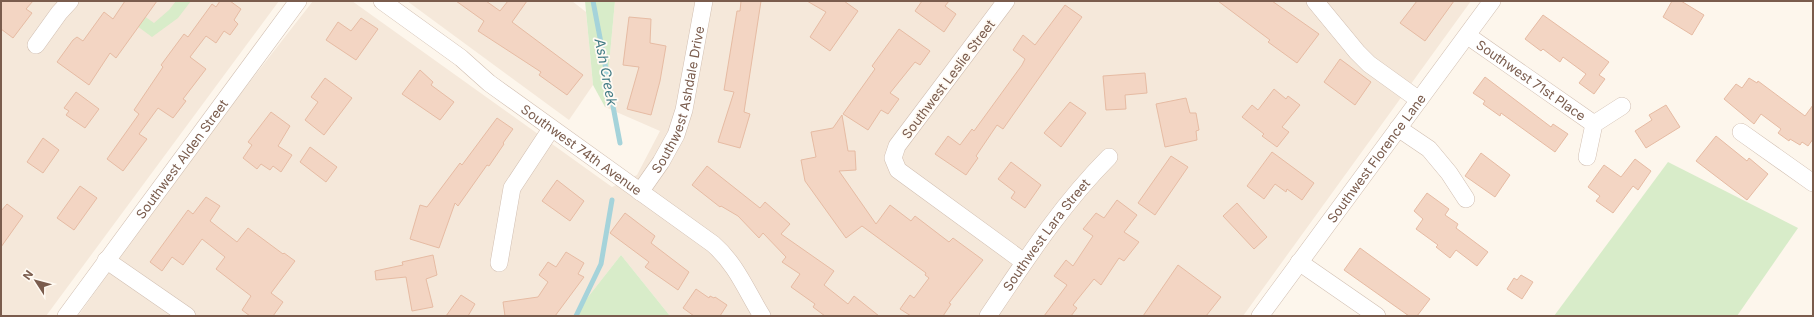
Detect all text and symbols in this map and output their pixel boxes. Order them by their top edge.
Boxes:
street label: Southwest Leslie Street [898,16,998,142]
street label: Southwest Ashdale Drive [648,25,707,176]
water label: Ash Creek [591,36,621,107]
street label: Southwest 71st Place [1473,36,1589,124]
street label: Southwest Florence Lane [1324,91,1429,226]
street label: Southwest Alden Street [132,96,231,222]
street label: Southwest 74th Avenue [518,101,645,198]
street label: Southwest Lara Street [999,175,1093,294]
north arrow [16,261,56,301]
text: N [20,268,36,283]

